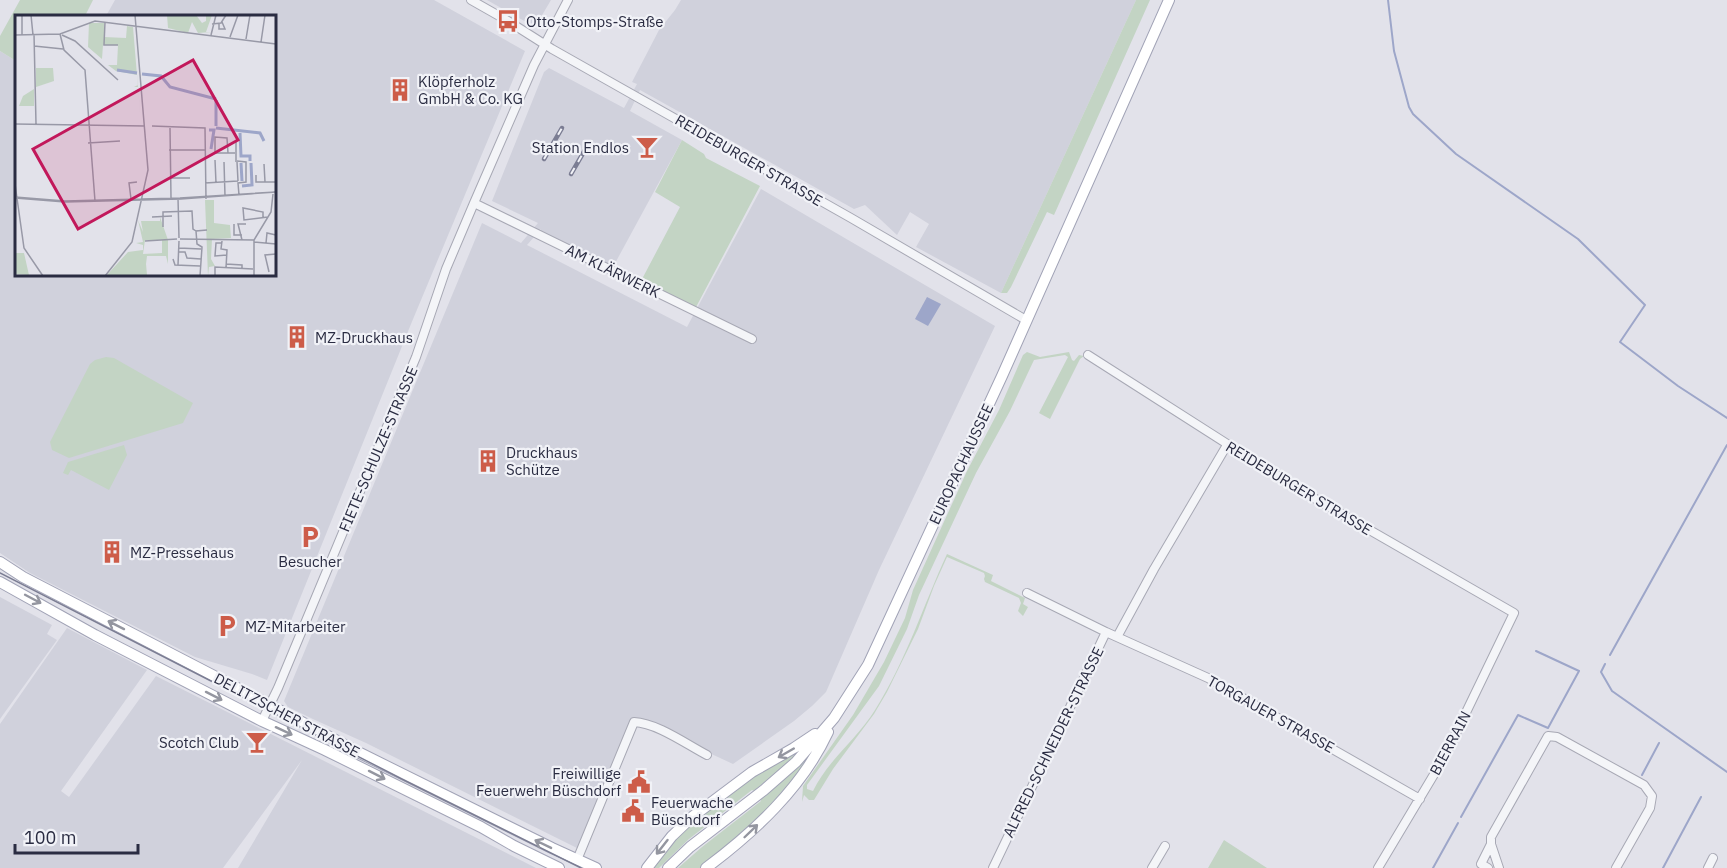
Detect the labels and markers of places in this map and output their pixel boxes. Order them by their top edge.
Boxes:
bus stop icon: Otto-Stomps-Straße [495,8,521,34]
place label: Otto-Stomps-Straße [526,12,663,31]
place label: Klöpferholz GmbH & Co. KG [418,72,523,108]
building icon: Klöpferholz GmbH & Co. KG [387,77,413,103]
bar icon: Station Endlos [634,134,660,160]
place label: Station Endlos [532,138,629,157]
building icon: MZ-Druckhaus [284,324,310,350]
place label: MZ-Druckhaus [315,328,413,347]
place label: Druckhaus Schütze [506,443,578,479]
building icon: Druckhaus Schütze [475,448,501,474]
parking icon: Besucher [297,524,323,550]
building icon: MZ-Pressehaus [99,539,125,565]
place label: MZ-Pressehaus [130,543,234,562]
place label: Besucher [278,552,342,571]
parking icon: MZ-Mitarbeiter [214,613,240,639]
place label: MZ-Mitarbeiter [245,617,346,636]
bar icon: Scotch Club [244,729,270,755]
place label: Scotch Club [159,733,239,752]
place label: Freiwillige Feuerwehr Büschdorf [476,764,621,800]
public building icon: Freiwillige Feuerwehr Büschdorf [626,769,652,795]
place label: Feuerwache Büschdorf [651,793,733,829]
public building icon: Feuerwache Büschdorf [620,798,646,824]

